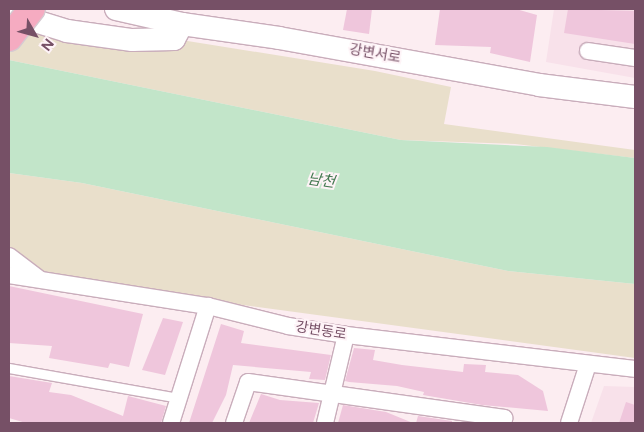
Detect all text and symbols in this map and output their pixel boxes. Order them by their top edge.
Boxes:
north arrow [10,10,60,60]
text: N [37,35,57,54]
street label: 강변서로 [348,41,402,67]
water label: 남천 [306,170,336,192]
street label: 강변동로 [294,319,348,343]

